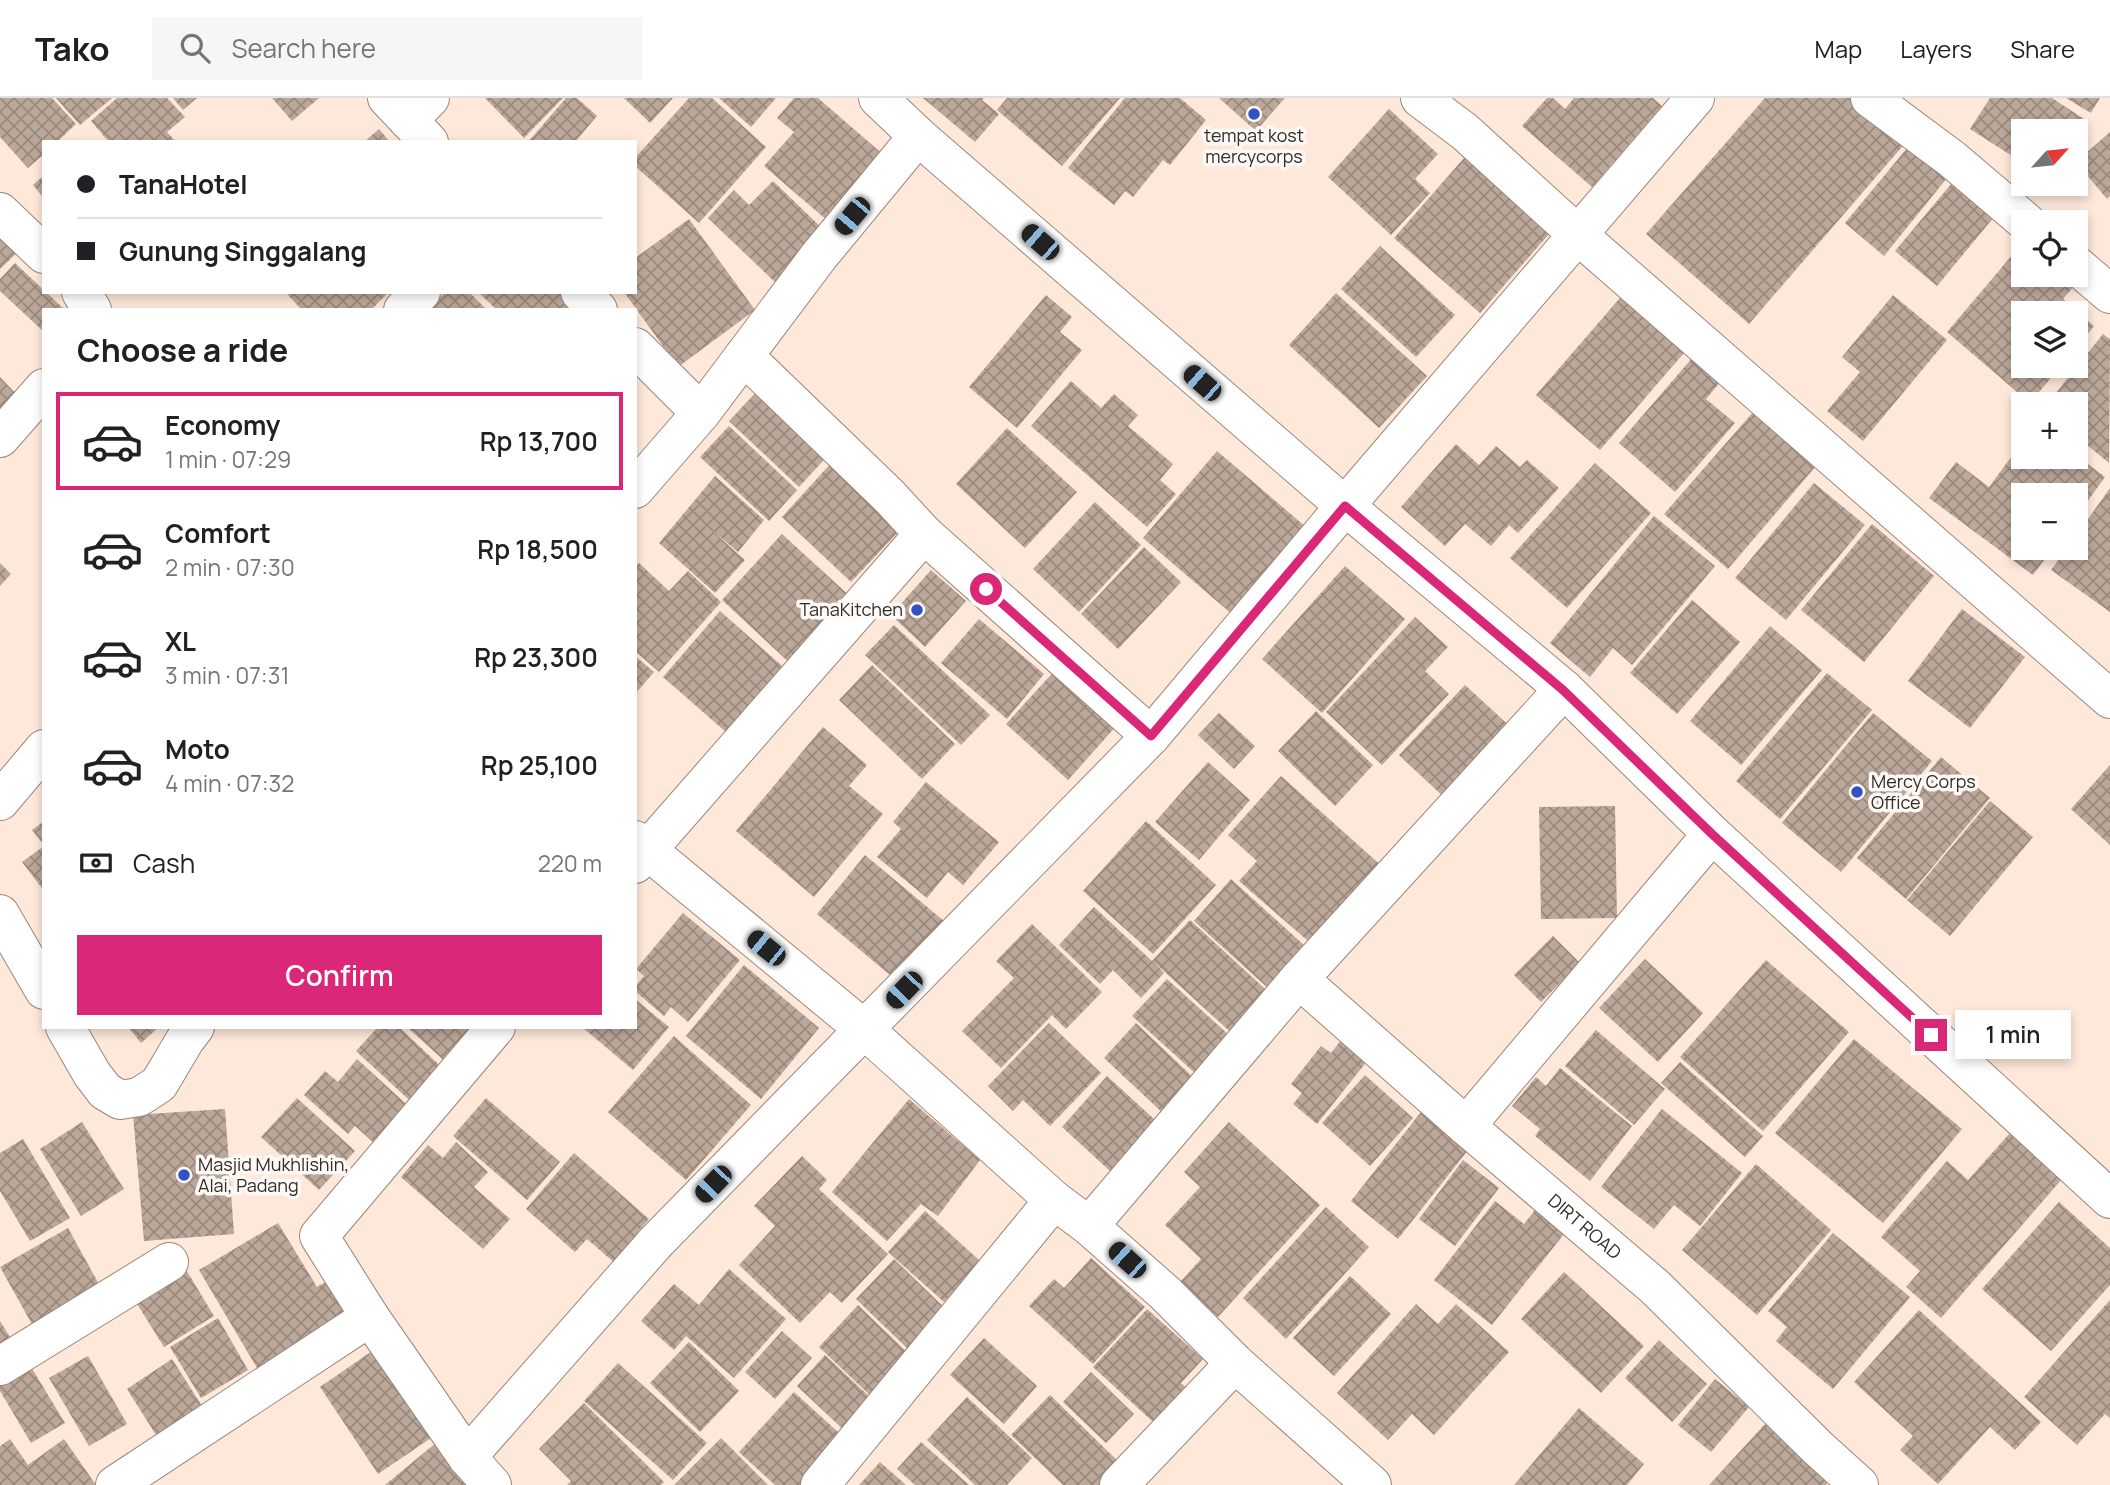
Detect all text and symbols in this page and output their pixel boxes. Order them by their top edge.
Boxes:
search box [152,17,642,80]
text: Tako [35,26,110,71]
icon: search [176,29,214,67]
text: Search here [232,30,376,66]
text: Map [1815,32,1862,65]
text: Layers [1900,32,1972,65]
text: Share [2010,32,2075,65]
marker: tempat kost mercycorps [1246,106,1262,122]
north arrow [2011,119,2088,196]
map controls [2011,119,2088,560]
place label: tempat kost mercycorps [1204,123,1304,168]
text: TanaHotel [119,166,247,202]
car [831,193,874,239]
button: locate [2011,210,2088,287]
car [1018,220,1063,264]
text: Gunung Singgalang [119,233,367,269]
button: layers [2011,301,2088,378]
text: Choose a ride [77,328,288,372]
car [1180,361,1225,405]
button: + [2011,392,2088,469]
text: Economy [165,407,280,443]
icon: car [81,410,144,473]
text: Rp 13,700 [480,423,598,459]
text: 1 min · 07:29 [165,443,291,475]
button: − [2011,483,2088,560]
text: Comfort [165,515,271,551]
icon: car [81,518,144,581]
text: Rp 18,500 [477,531,598,567]
text: 2 min · 07:30 [165,551,295,583]
route start [970,573,1002,605]
place label: TanaKitchen [799,597,903,621]
marker: TanaKitchen [909,602,925,618]
text: XL [165,623,196,659]
icon: car [81,626,144,689]
text: Rp 23,300 [474,639,598,675]
text: 3 min · 07:31 [165,659,289,691]
text: Moto [165,731,230,767]
icon: car [81,734,144,797]
text: Rp 25,100 [481,747,598,783]
text: 4 min · 07:32 [165,767,294,799]
place label: Mercy Corps Office [1871,769,1976,814]
marker: Mercy Corps Office [1849,784,1865,800]
icon: cash [77,844,115,882]
text: Cash [133,845,195,881]
text: 220 m [538,847,602,879]
car [744,927,789,969]
button: Confirm [77,935,602,1015]
car [882,968,927,1012]
callout: 1 min [1955,1010,2071,1060]
text: 1 min [1986,1018,2040,1050]
route end [1915,1019,1947,1051]
place label: Masjid Mukhlishin, Alai, Padang [198,1152,349,1197]
car [691,1162,736,1206]
marker: Masjid Mukhlishin, Alai, Padang [176,1167,192,1183]
street label: DIRT ROAD [1543,1188,1627,1264]
car [1105,1238,1150,1282]

